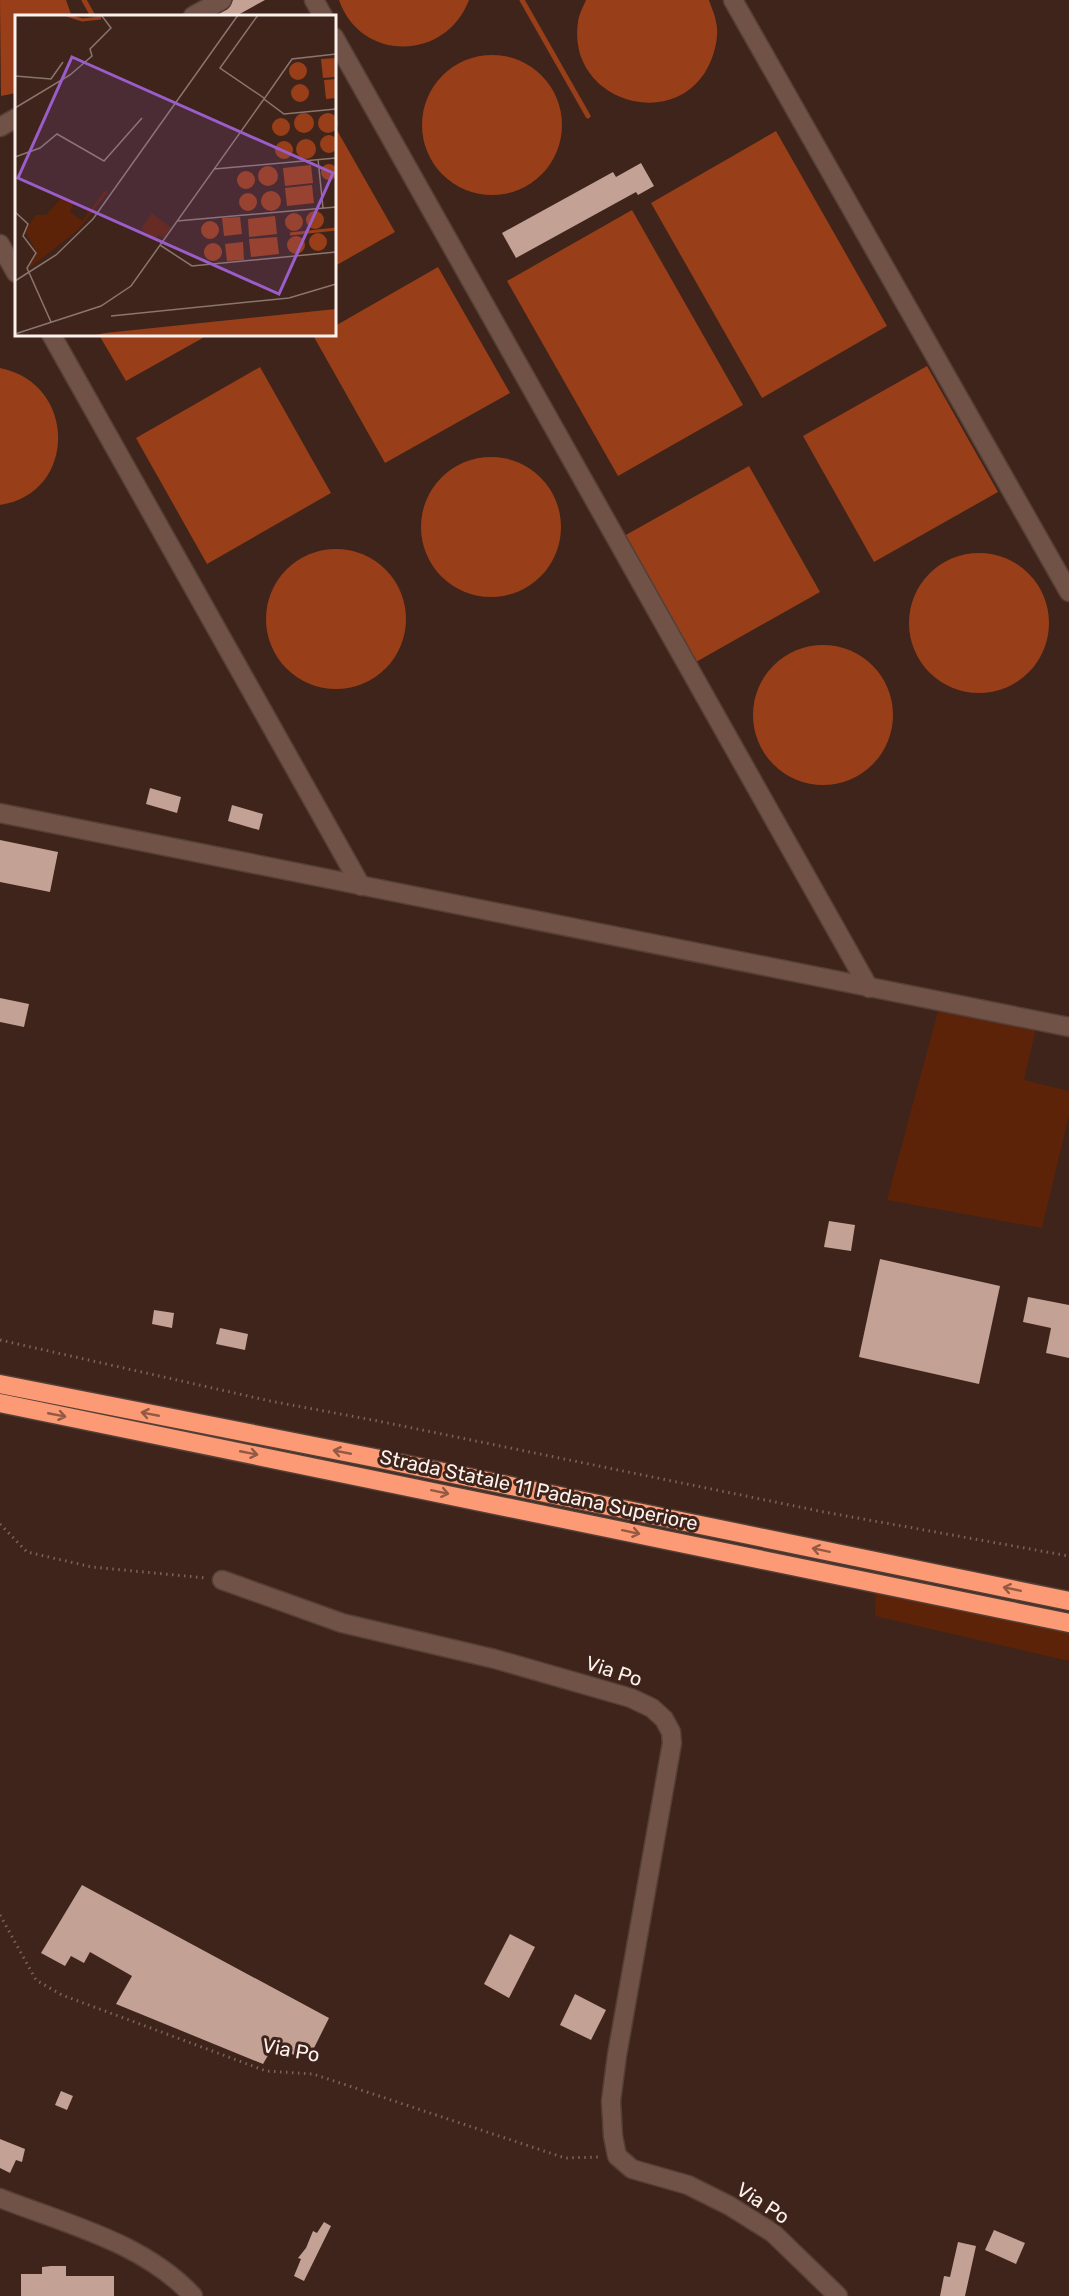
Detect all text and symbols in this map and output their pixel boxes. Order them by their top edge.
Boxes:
inset map [15,15,336,336]
one-way arrow [141,1408,161,1419]
one-way arrow [47,1410,67,1421]
street label: Strada Statale 11 Padana Superiore [378,1445,700,1535]
one-way arrow [332,1446,352,1457]
one-way arrow [238,1448,258,1459]
one-way arrow [429,1487,449,1498]
one-way arrow [620,1527,640,1538]
one-way arrow [811,1543,830,1555]
one-way arrow [1002,1583,1022,1594]
street label: Via Po [583,1651,645,1691]
street label: Via Po [260,2033,322,2067]
street label: Via Po [732,2177,794,2229]

